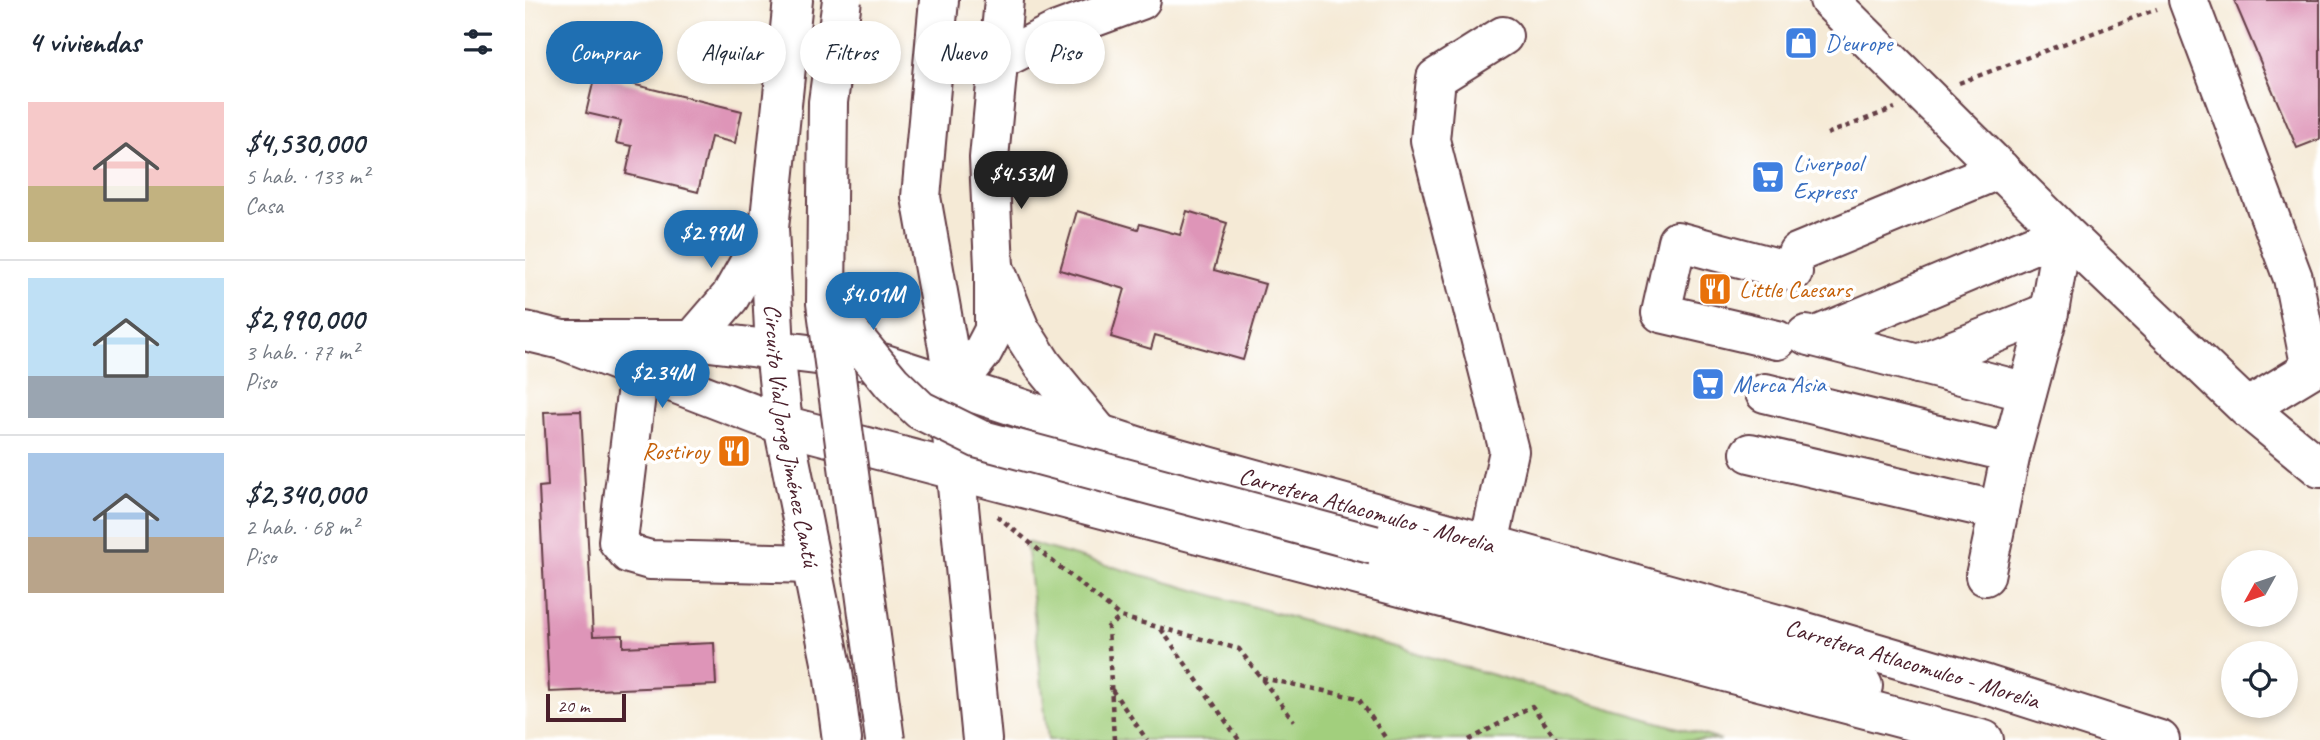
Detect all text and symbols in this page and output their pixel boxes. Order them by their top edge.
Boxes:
chip: Comprar [546,21,663,84]
chip: Alquilar [677,21,786,84]
chip: Filtros [800,21,901,84]
chip: Nuevo [915,21,1011,84]
chip: Piso [1025,21,1105,84]
text: 4 viviendas [28,23,140,61]
icon: filters [459,23,497,61]
shop icon: D'europe [1782,24,1820,62]
place label: D'europe [1825,28,1895,58]
text: $4,530,000 [245,124,364,162]
icon: home [84,130,168,214]
place label: Liverpool Express [1793,148,1867,206]
pin: $4.53M [964,152,1078,211]
supermarket icon: Liverpool Express [1749,158,1787,196]
text: $4.53M [990,159,1052,188]
text: 5 hab. · 133 m² [245,162,369,191]
text: Casa [245,191,283,220]
pin: $2.99M [654,210,768,270]
text: $2.99M [680,218,742,247]
restaurant icon: Little Caesars [1696,270,1734,308]
pin: $4.01M [816,272,930,332]
place label: Little Caesars [1739,274,1853,304]
text: $4.01M [842,280,904,309]
text: $2,990,000 [245,300,364,338]
street label: Circuito Vial Jorge Jiménez Cantú [758,303,827,571]
icon: home [84,306,168,390]
text: 3 hab. · 77 m² [245,338,358,367]
pin: $2.34M [605,350,719,410]
text: $2.34M [631,358,693,387]
supermarket icon: Merca Asia [1689,365,1727,403]
text: Piso [245,367,276,396]
place label: Merca Asia [1733,369,1827,399]
restaurant icon: Rostiroy [715,432,753,470]
place label: Rostiroy [642,436,711,466]
street label: Carretera Atlacomulco - Morelia [1236,460,1499,560]
text: $2,340,000 [245,475,365,513]
icon: home [84,481,168,565]
text: 2 hab. · 68 m² [245,513,358,542]
text: Piso [245,542,276,571]
north arrow [2221,550,2298,626]
map controls [2221,550,2298,718]
street label: Carretera Atlacomulco - Morelia [1782,612,2045,716]
button: locate [2221,641,2298,718]
scale bar [546,691,627,723]
text: 20 m [557,694,589,718]

